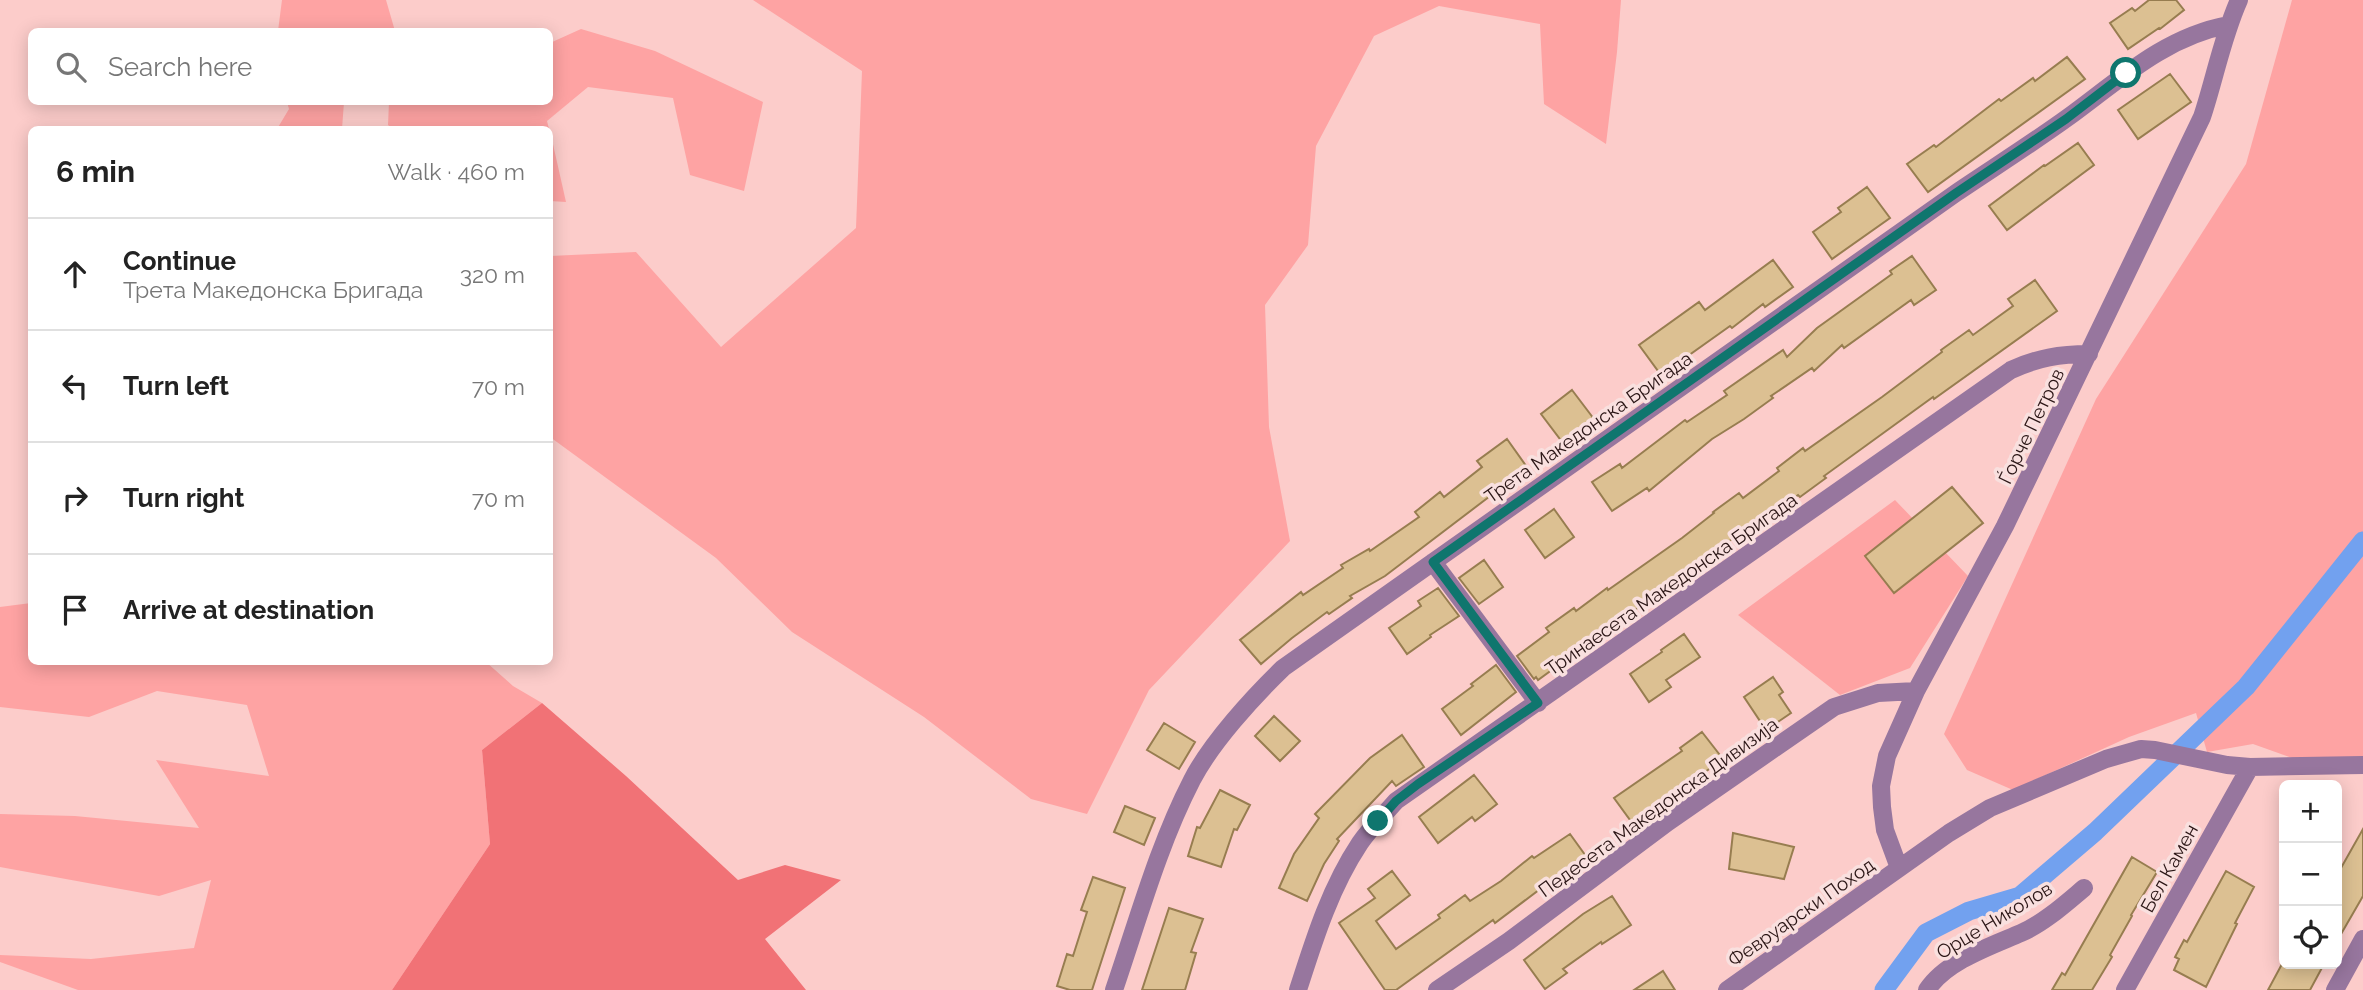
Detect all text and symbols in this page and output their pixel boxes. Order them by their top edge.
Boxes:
search box [28,28,553,105]
icon: search [52,48,90,86]
text: Search here [108,52,252,82]
route start [2110,57,2141,88]
text: 6 min [56,154,135,189]
text: Walk · 460 m [388,158,525,185]
text: Continue [123,246,236,276]
icon: ahead [56,255,94,293]
text: 320 m [460,261,525,288]
text: Трета Македонска Бригада [123,276,423,303]
street label: Трета Македонска Бригада [1480,347,1696,507]
street label: Ѓорче Петров [1994,365,2068,487]
icon: left [56,367,94,405]
text: Turn left [123,371,229,401]
text: 70 m [472,373,525,400]
icon: right [56,479,94,517]
text: Turn right [123,483,244,513]
text: 70 m [472,485,525,512]
street label: Тринаесета Македонска Бригада [1541,488,1801,680]
icon: arrive [56,591,94,629]
text: Arrive at destination [123,595,374,625]
street label: Педесета Македонска Дивизија [1534,713,1782,901]
map controls [2279,780,2342,969]
button: + [2279,780,2342,843]
route end [1362,805,1393,836]
street label: Бел Камен [2136,820,2202,916]
button: − [2279,843,2342,906]
street label: Февруарски Поход [1724,853,1878,971]
street label: Орце Николов [1932,877,2056,963]
button: locate [2279,906,2342,969]

